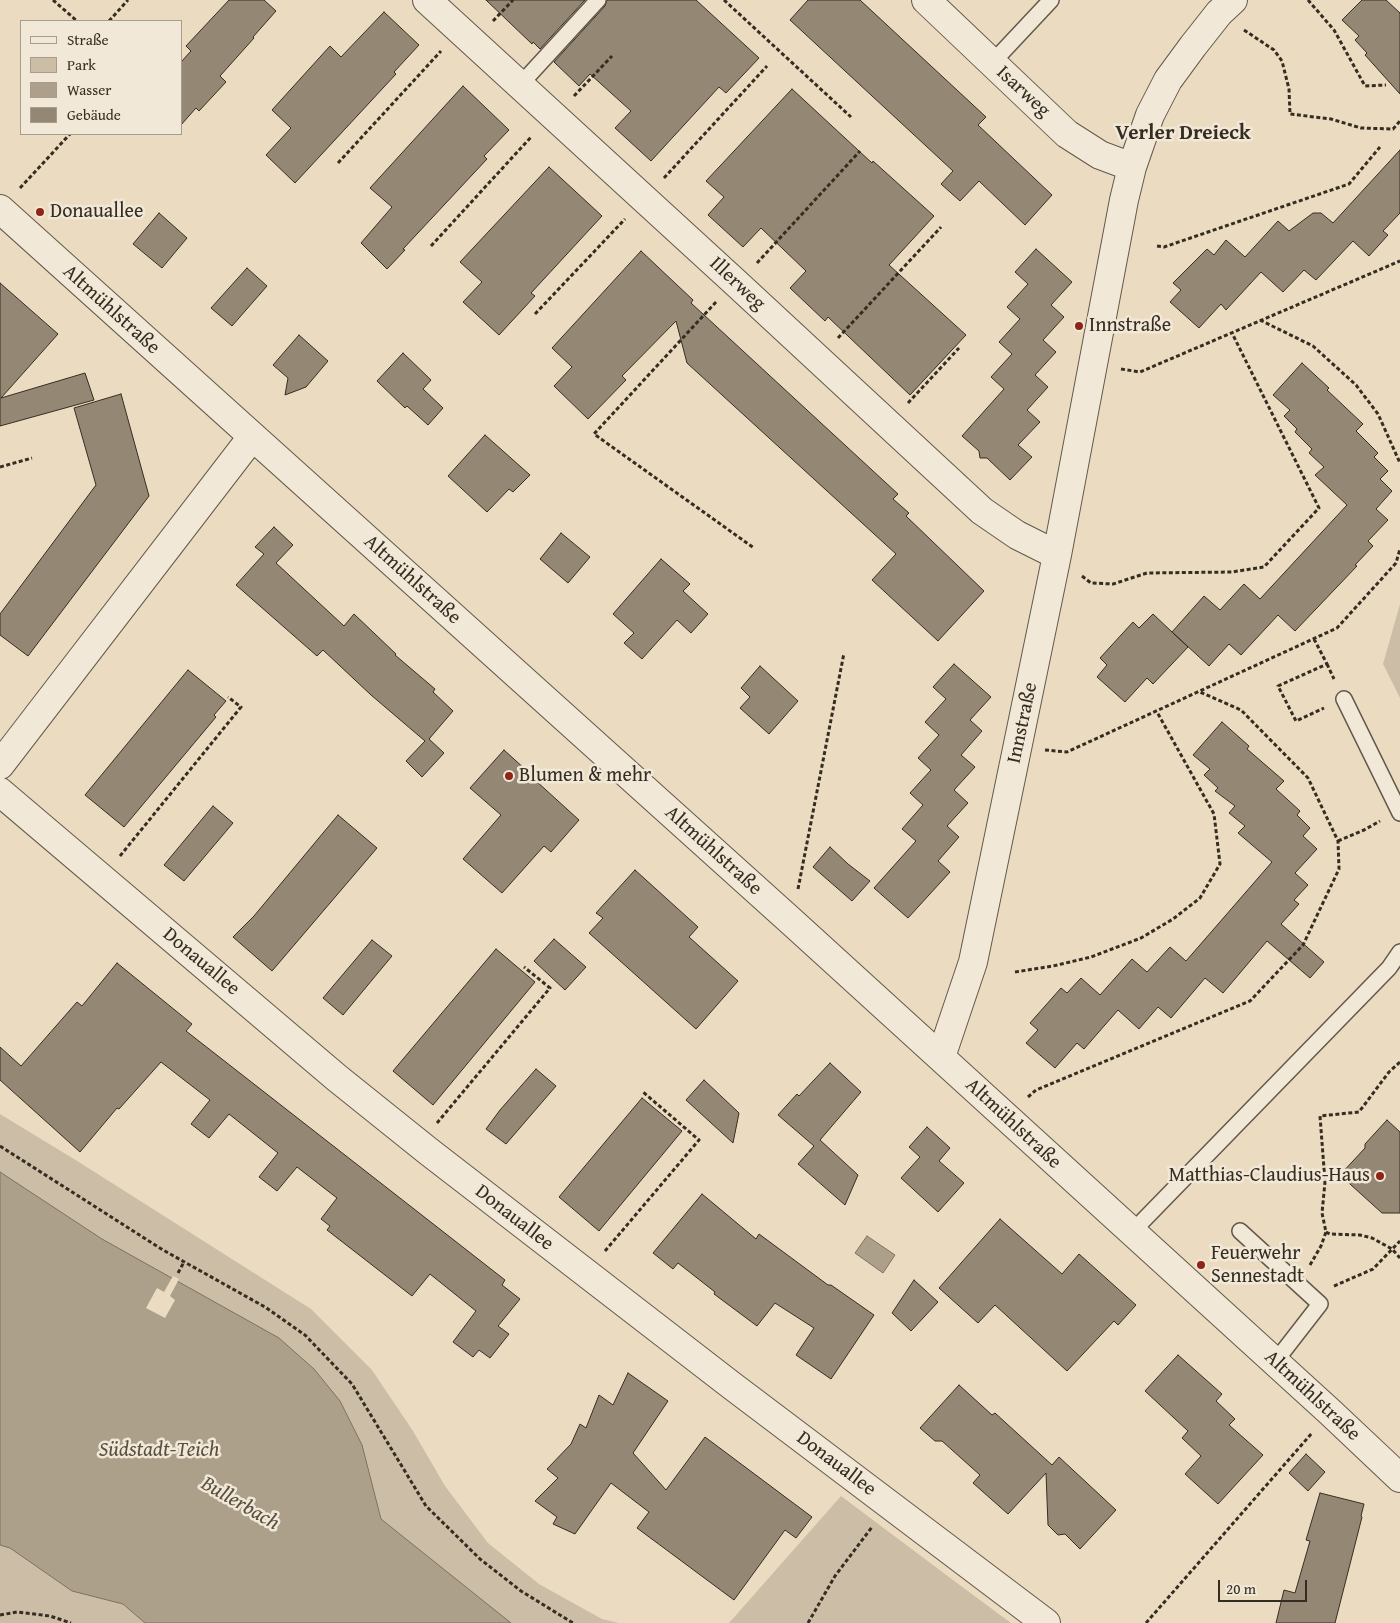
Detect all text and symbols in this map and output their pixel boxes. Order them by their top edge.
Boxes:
legend [20,20,182,135]
text: Straße [67,29,109,50]
text: Park [67,54,96,75]
street label: Isarweg [991,61,1055,123]
text: Wasser [67,79,111,100]
text: Gebäude [67,104,121,125]
district label: Verler Dreieck [1115,121,1251,147]
place label: Donauallee [50,200,143,224]
marker: Donauallee [34,206,46,218]
street label: Illerweg [704,252,770,316]
street label: Altmühlstraße [57,260,165,360]
place label: Innstraße [1089,314,1171,338]
marker: Innstraße [1073,320,1085,332]
street label: Altmühlstraße [358,530,466,630]
street label: Innstraße [1003,680,1043,766]
place label: Blumen & mehr [519,764,651,788]
marker: Blumen & mehr [503,770,515,782]
street label: Altmühlstraße [659,801,767,901]
street label: Donauallee [158,923,244,1001]
street label: Altmühlstraße [960,1073,1066,1175]
place label: Matthias-Claudius-Haus [1169,1164,1370,1188]
marker: Matthias-Claudius-Haus [1374,1170,1386,1182]
street label: Donauallee [470,1180,558,1256]
place label: Feuerwehr Sennestadt [1211,1242,1304,1289]
marker: Feuerwehr Sennestadt [1195,1259,1207,1271]
street label: Altmühlstraße [1259,1345,1365,1447]
street label: Donauallee [792,1426,880,1502]
water label: Südstadt-Teich [99,1438,219,1464]
water label: Bullerbach [196,1471,284,1537]
scale bar [1220,1570,1309,1602]
text: 20 m [1226,1578,1256,1599]

